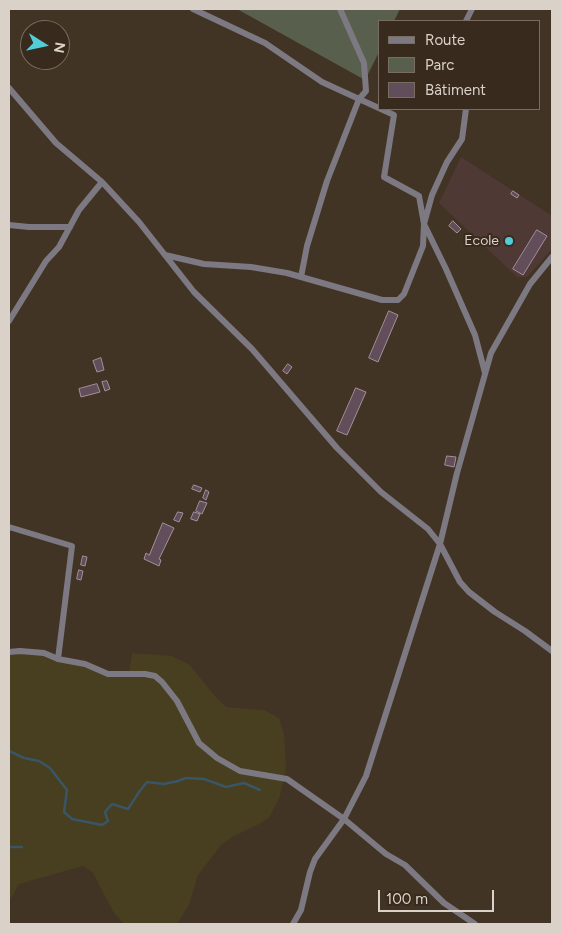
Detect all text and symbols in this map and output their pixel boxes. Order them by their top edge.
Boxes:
north arrow [20,20,70,70]
legend [378,20,541,110]
text: Route [425,31,465,49]
text: N [50,41,69,54]
text: Parc [425,56,454,74]
text: Bâtiment [425,81,486,99]
place label: Ecole [464,233,499,249]
marker: Ecole [503,235,515,247]
scale bar [381,880,497,912]
text: 100 m [386,890,428,908]

